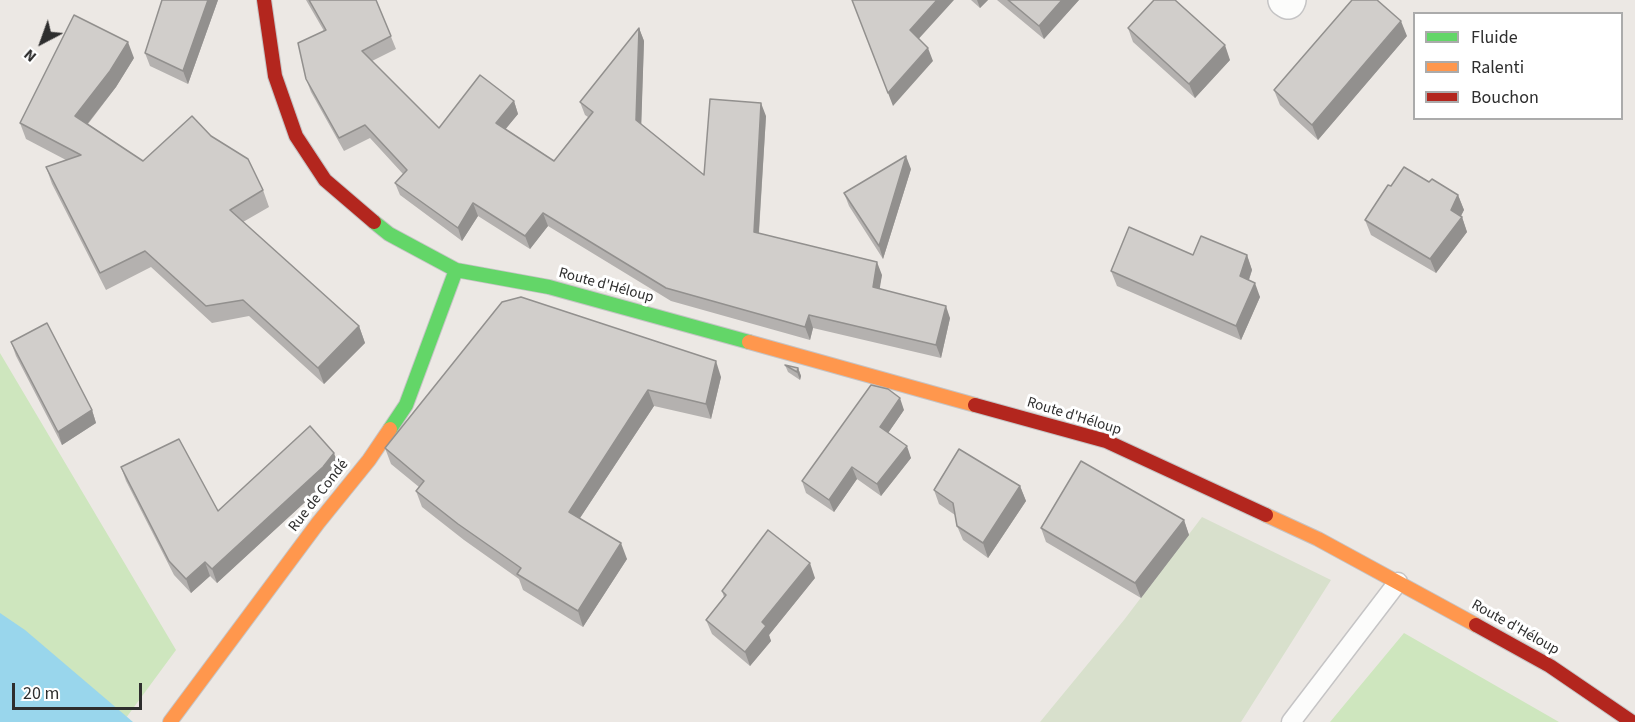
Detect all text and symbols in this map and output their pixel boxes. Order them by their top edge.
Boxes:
north arrow [12,12,72,72]
legend [1413,12,1623,120]
text: Fluide [1471,25,1518,50]
text: N [19,44,41,67]
text: Ralenti [1471,55,1524,80]
text: Bouchon [1471,85,1539,110]
street label: Route d'Héloup [556,265,656,307]
street label: Route d'Héloup [1025,394,1123,440]
street label: Rue de Condé [285,456,353,536]
street label: Route d'Héloup [1468,596,1562,660]
scale bar [15,671,146,709]
text: 20 m [23,681,59,706]

